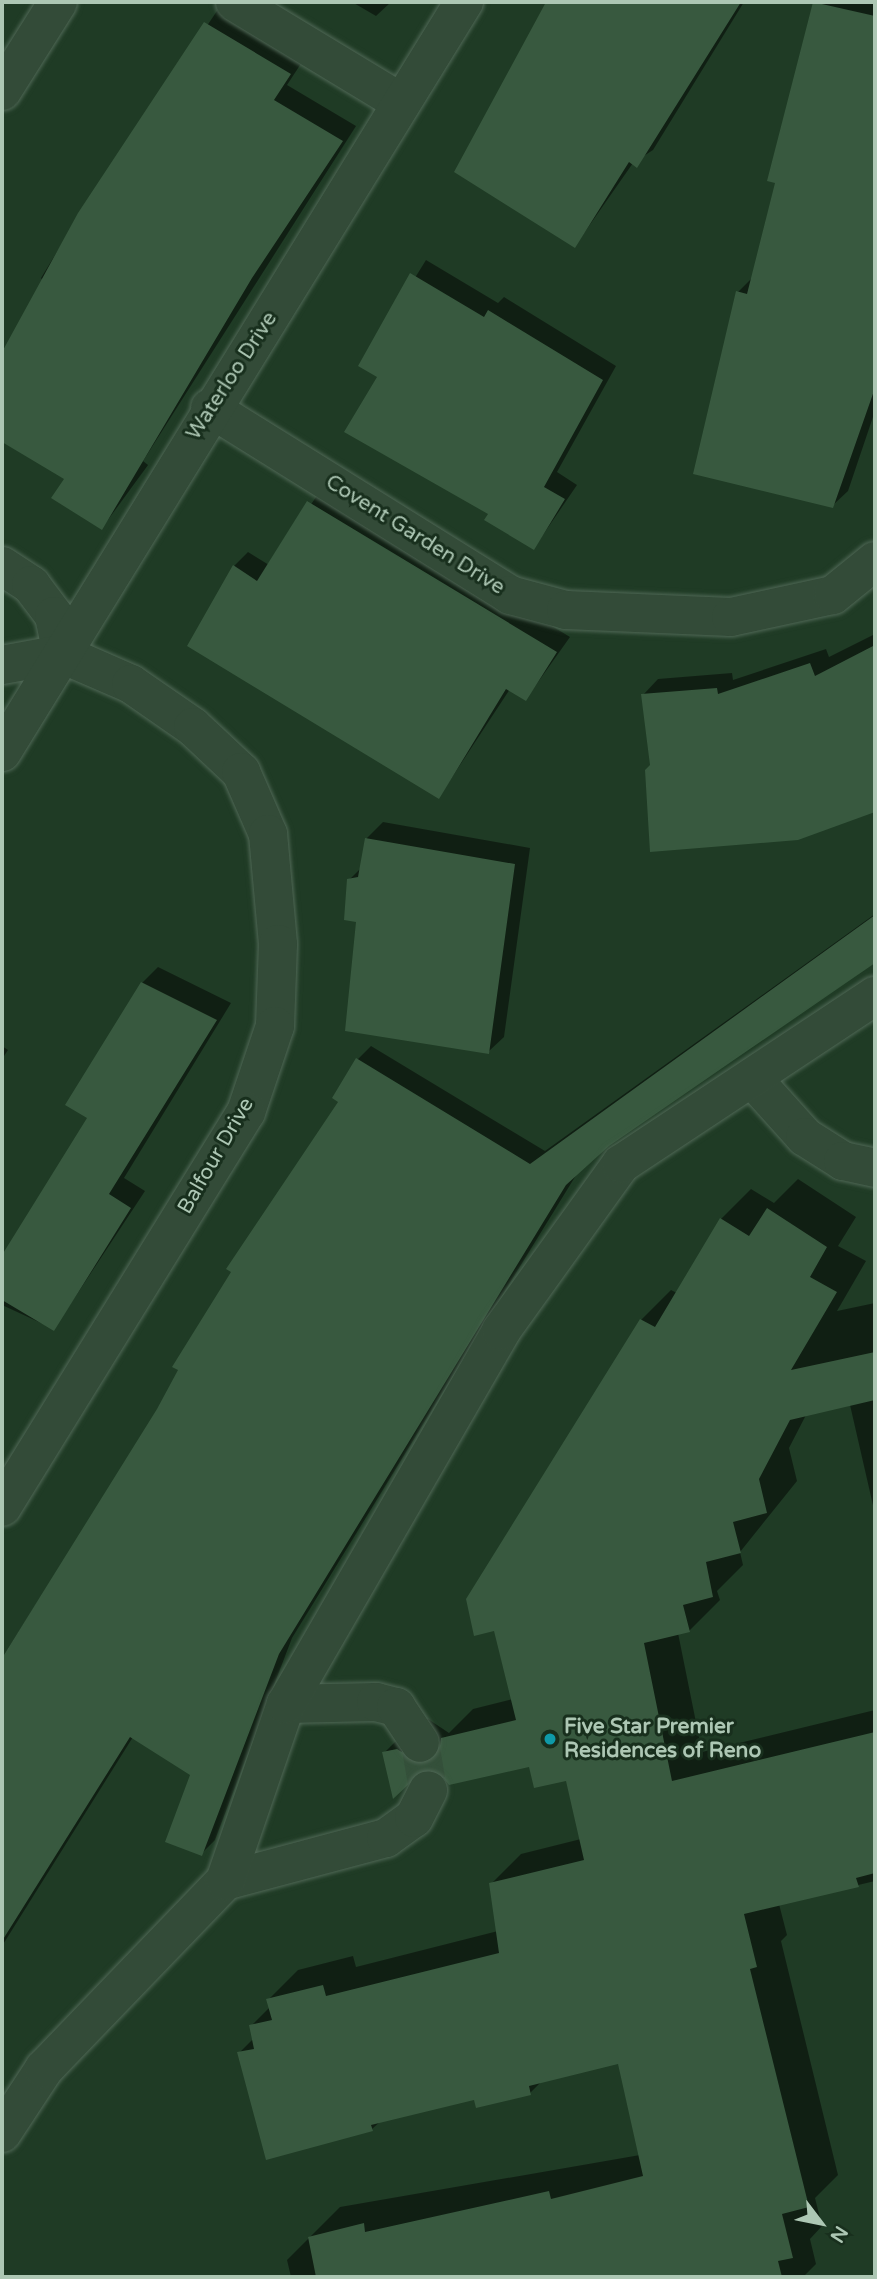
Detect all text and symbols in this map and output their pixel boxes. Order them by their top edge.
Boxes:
street label: Waterloo Drive [181,307,283,445]
street label: Covent Garden Drive [321,470,509,600]
street label: Balfour Drive [173,1094,259,1218]
place label: Five Star Premier Residences of Reno [564,1714,761,1764]
marker: Five Star Premier Residences of Reno [542,1731,558,1747]
north arrow [786,2188,856,2258]
text: N [825,2222,852,2246]

